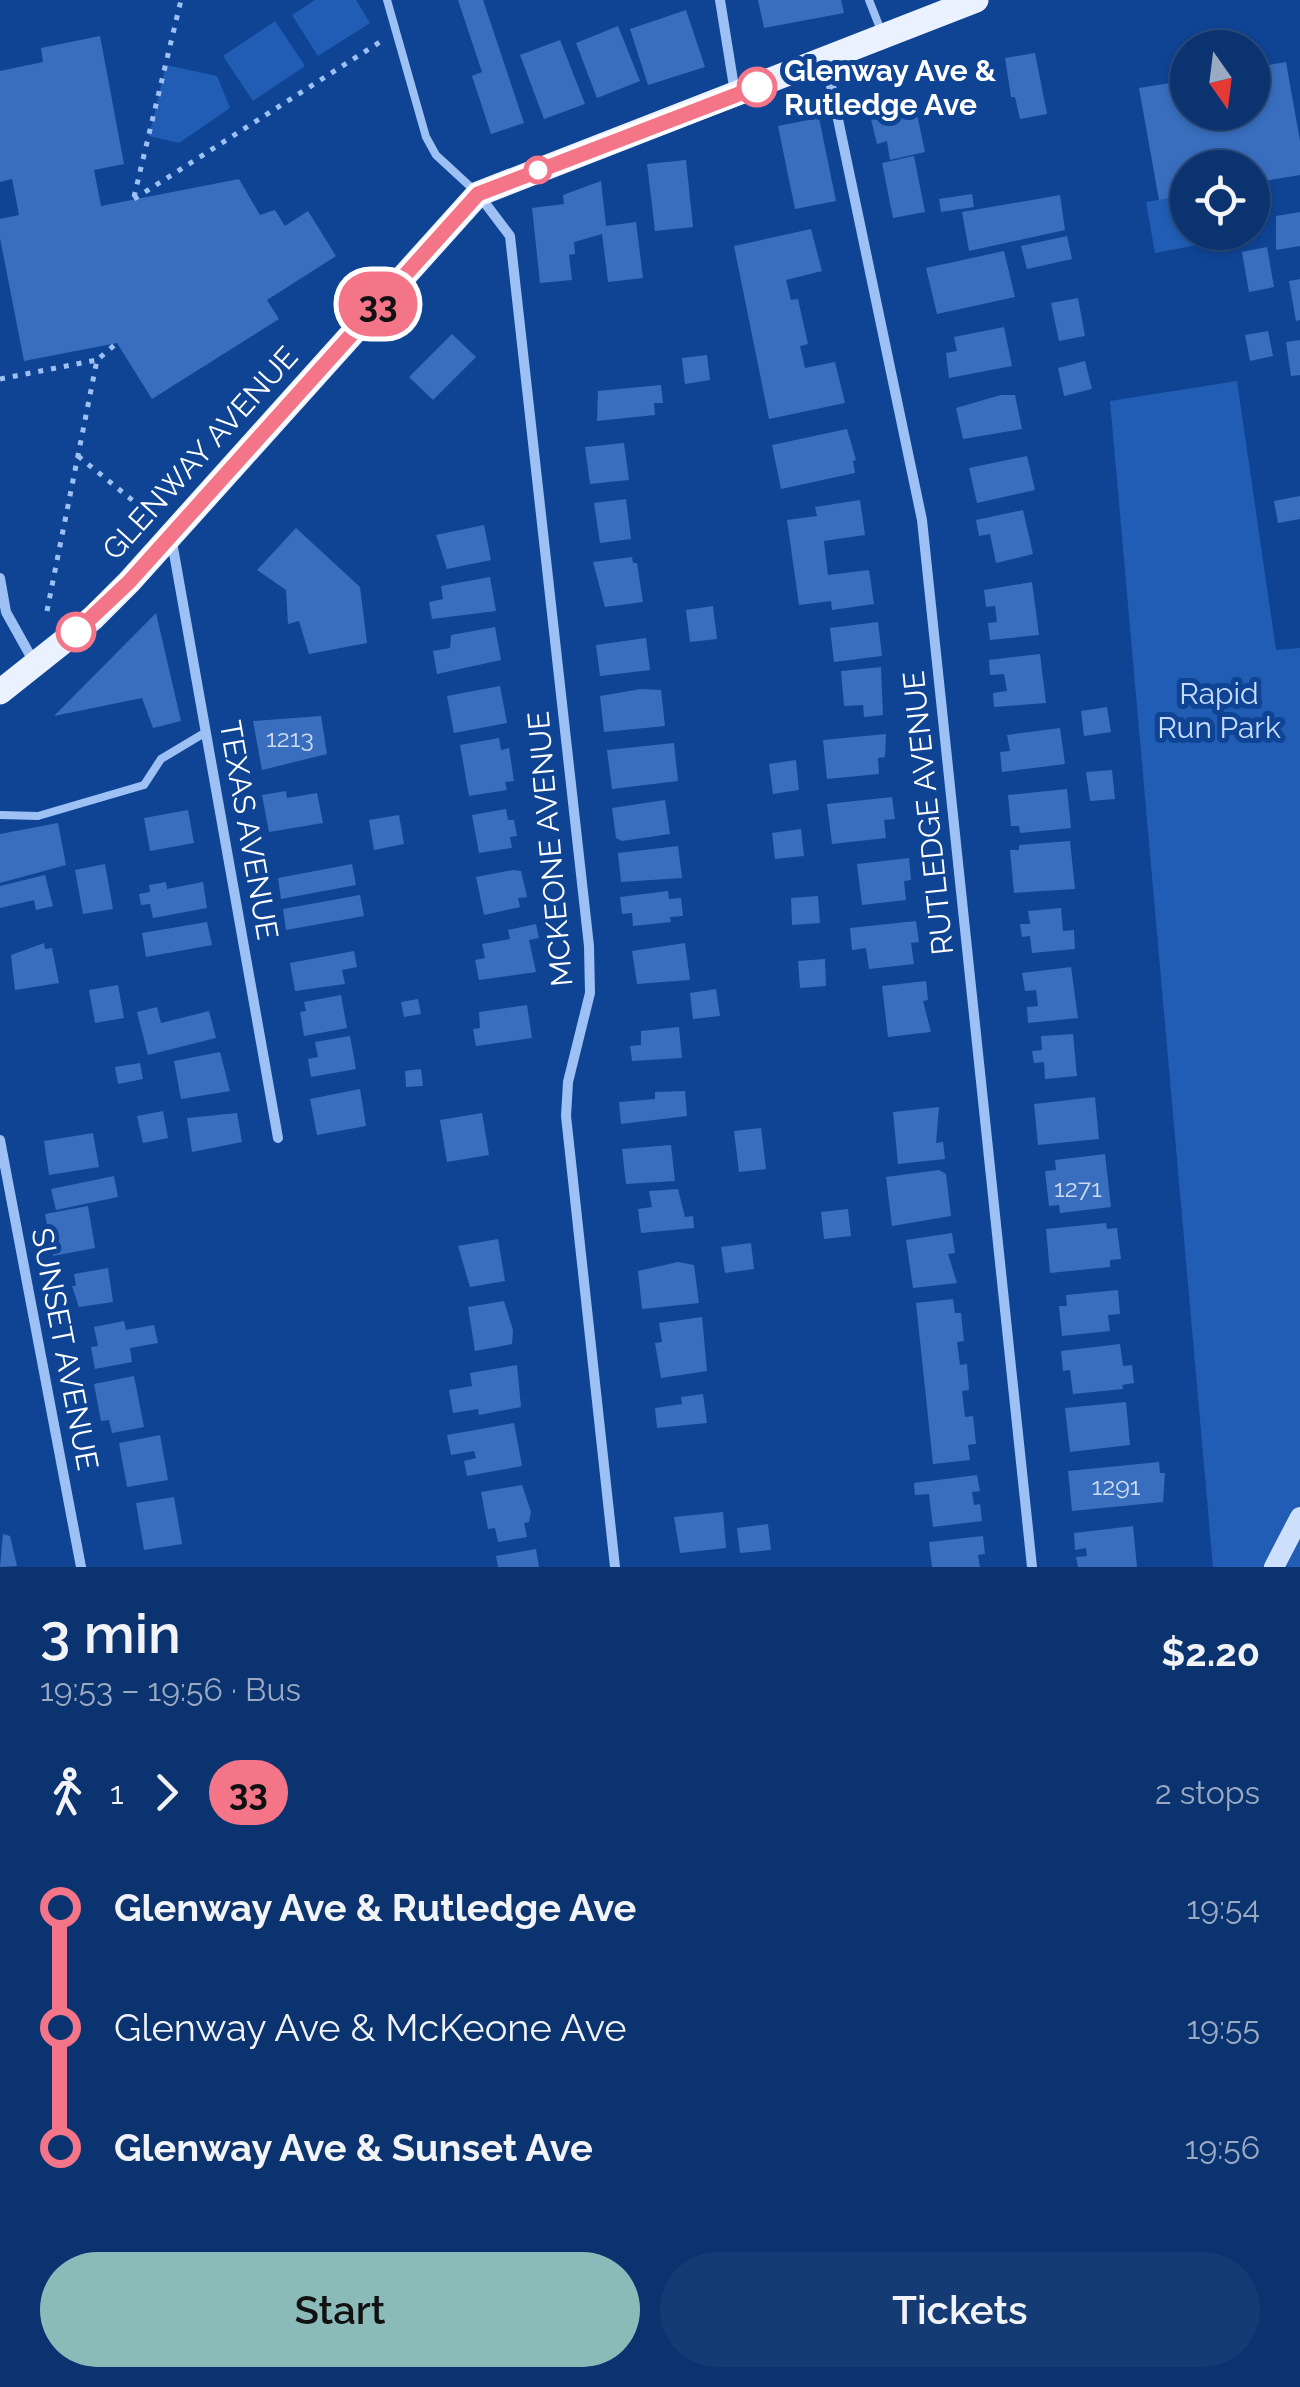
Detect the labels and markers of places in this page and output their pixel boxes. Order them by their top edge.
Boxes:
place label: Glenway Ave & Rutledge Ave [784,53,997,122]
marker: Glenway Ave & Rutledge Ave [738,68,776,106]
unlabelled marker [525,157,551,183]
unlabelled marker [57,613,95,651]

